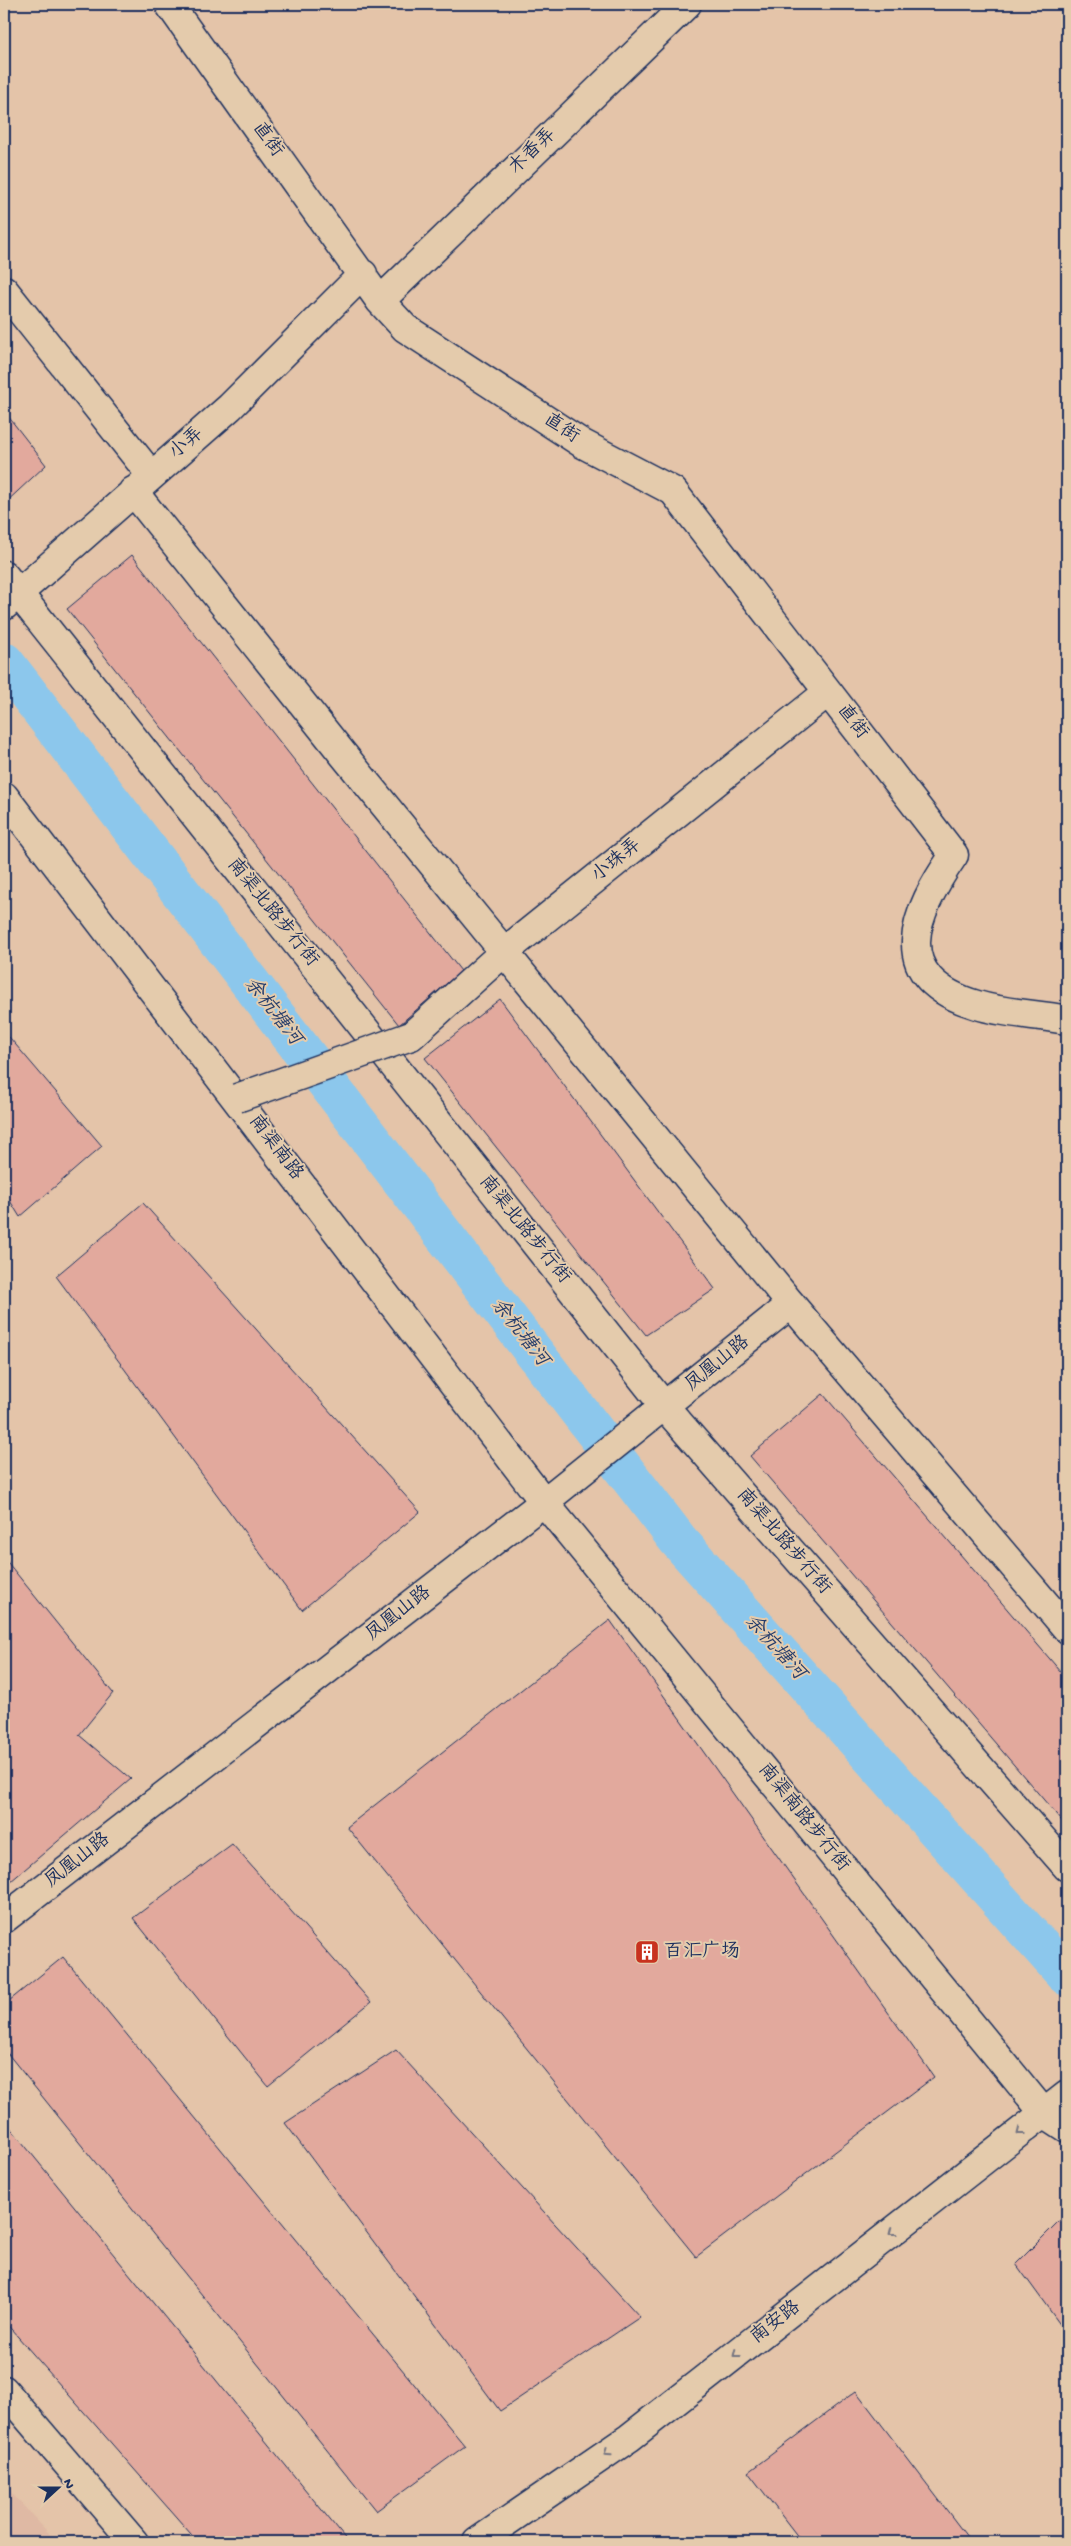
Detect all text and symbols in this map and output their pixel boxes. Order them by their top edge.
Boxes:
street label: 直街 [247,117,288,162]
street label: 木香弄 [504,123,561,180]
street label: 直街 [539,408,584,449]
street label: 小弄 [164,422,209,465]
street label: 直街 [831,699,874,744]
street label: 小珠弄 [587,833,646,888]
street label: 南渠北路步行街 [221,853,324,972]
water label: 余杭塘河 [238,972,309,1053]
street label: 南渠南路 [243,1110,308,1185]
street label: 南渠北路步行街 [473,1170,576,1289]
water label: 余杭塘河 [485,1293,556,1374]
street label: 凤凰山路 [681,1330,755,1397]
street label: 南渠北路步行街 [731,1484,836,1600]
street label: 凤凰山路 [361,1581,436,1646]
water label: 余杭塘河 [739,1609,813,1688]
street label: 南渠南路步行街 [752,1758,855,1877]
street label: 凤凰山路 [40,1828,115,1893]
building icon: 百汇广场 [634,1939,660,1965]
place label: 百汇广场 [664,1940,740,1964]
one-way arrow [1017,2126,1026,2134]
one-way arrow [888,2226,898,2235]
street label: 南安路 [746,2296,806,2350]
one-way arrow [733,2348,742,2356]
one-way arrow [604,2446,613,2456]
north arrow [32,2464,82,2514]
text: N [58,2477,77,2492]

